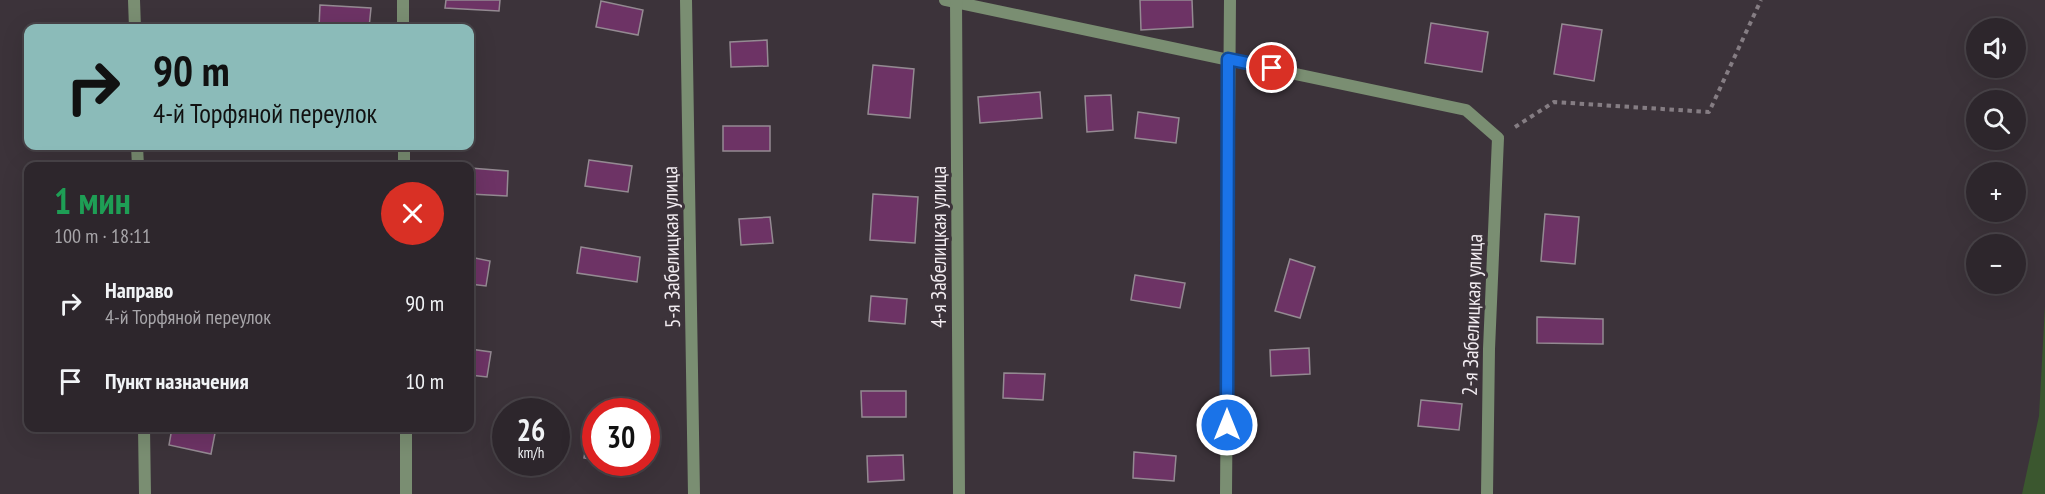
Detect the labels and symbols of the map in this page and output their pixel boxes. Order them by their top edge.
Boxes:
pin [1246,42,1297,93]
street label: 5-я Забелицкая улица [656,166,686,328]
street label: 4-я Забелицкая улица [925,166,952,328]
street label: 2-я Забелицкая улица [1456,233,1488,397]
position arrow [1195,393,1259,457]
speed limit sign: 30 [582,398,660,476]

